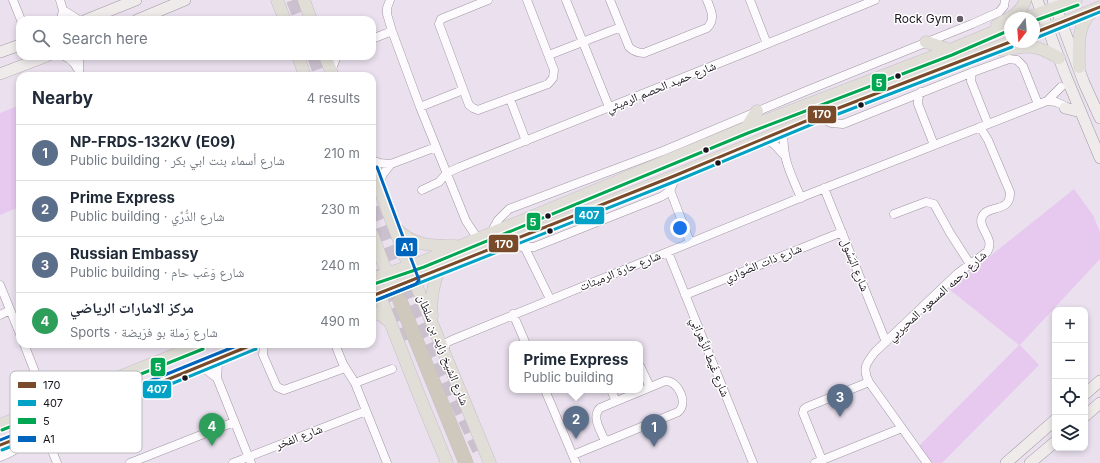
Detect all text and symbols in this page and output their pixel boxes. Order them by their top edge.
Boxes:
place label: Rock Gym [894,11,952,26]
north arrow [1004,12,1040,48]
marker: Rock Gym [955,14,965,24]
search box [16,16,376,60]
icon: search [30,27,52,49]
text: Search here [62,29,148,48]
street label: شارع حميد الحصم الرميثي [604,58,719,118]
unlabelled marker [893,71,903,81]
line badge: 5 [871,73,887,92]
text: 5 [875,76,883,90]
text: Nearby [32,88,93,108]
text: 4 results [307,90,360,106]
unlabelled marker [856,100,866,110]
line badge: 170 [807,105,837,124]
text: 170 [813,107,831,121]
text: NP-FRDS-132KV (E09) [70,132,236,151]
text: 1 [42,145,48,161]
text: 210 m [324,145,360,161]
unlabelled marker [701,145,711,155]
text: Public building · شارع أسماء بنت ابي بكر [70,152,285,168]
unlabelled marker [713,158,723,168]
text: Prime Express [70,188,175,207]
text: 2 [41,201,49,217]
text: 230 m [321,201,360,217]
line badge: 407 [574,206,605,225]
text: Public building · شارع الدُّرِّي [70,208,225,224]
text: 407 [578,208,600,222]
unlabelled marker [543,211,553,221]
line badge: 5 [526,212,541,231]
text: 5 [529,215,537,229]
your location [670,218,690,238]
unlabelled marker [545,226,555,236]
line badge: 170 [488,234,519,253]
street label: شارع البَسُول [837,236,873,294]
line badge: A1 [395,237,418,257]
text: 170 [495,237,513,251]
text: A1 [401,240,413,254]
street label: شارع ذات الصَّواري [722,240,805,288]
text: Russian Embassy [70,244,199,263]
street label: شارع حارة الرميثات [577,247,663,295]
street label: شارع رحمه المسعود المحيربي [884,247,992,346]
text: 3 [41,257,49,273]
text: 240 m [321,257,360,273]
text: Public building · شارع وَعَب حام [70,264,244,280]
street label: شارع الشيخ زايد بن سلطان [413,292,473,408]
text: مركز الامارات الرياضي [70,298,194,317]
map controls [1052,307,1088,451]
button: + [1052,307,1088,343]
text: 4 [41,313,49,329]
text: 490 m [320,313,360,329]
street label: شارع غَيط الزَّهرانِي [685,315,733,400]
text: Sports · شارع رَملة بو فرَيضة [70,324,218,340]
popup [509,341,643,393]
button: − [1052,343,1088,379]
text: Prime Express [524,350,628,369]
line badge: 5 [150,357,166,377]
text: 5 [154,360,162,374]
text: Public building [524,369,614,385]
legend [10,371,142,453]
unlabelled marker [180,373,190,383]
text: 170 [43,378,61,392]
button: locate [1052,379,1088,415]
line badge: 407 [142,380,172,399]
text: 407 [146,382,168,396]
pin: 3 [827,384,853,417]
text: 407 [43,396,63,410]
pin: 2 [563,406,589,439]
pin: 4 [199,413,225,446]
text: 5 [43,414,50,428]
pin: 1 [641,414,667,447]
button: layers [1052,415,1088,451]
street label: شارع الفخر [272,421,325,454]
text: A1 [43,432,55,446]

